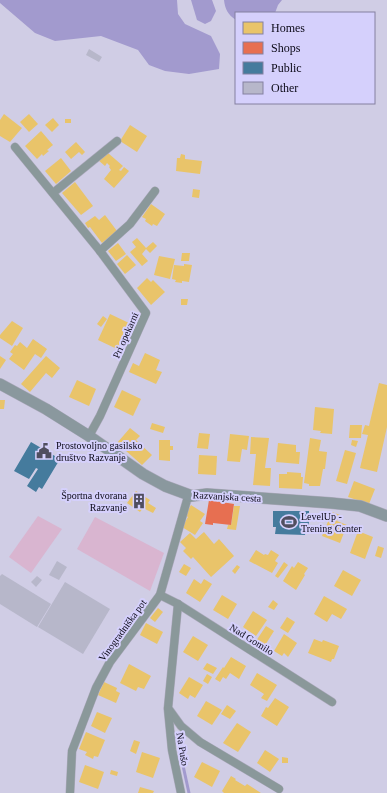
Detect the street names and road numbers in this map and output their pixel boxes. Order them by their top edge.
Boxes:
street label: Pri opekarni [110,310,141,360]
street label: Razvanjska cesta [192,489,262,504]
street label: Vinogradniška pot [96,597,149,663]
street label: Nad Gomilo [228,622,276,657]
street label: Na Pušo [174,732,191,767]

